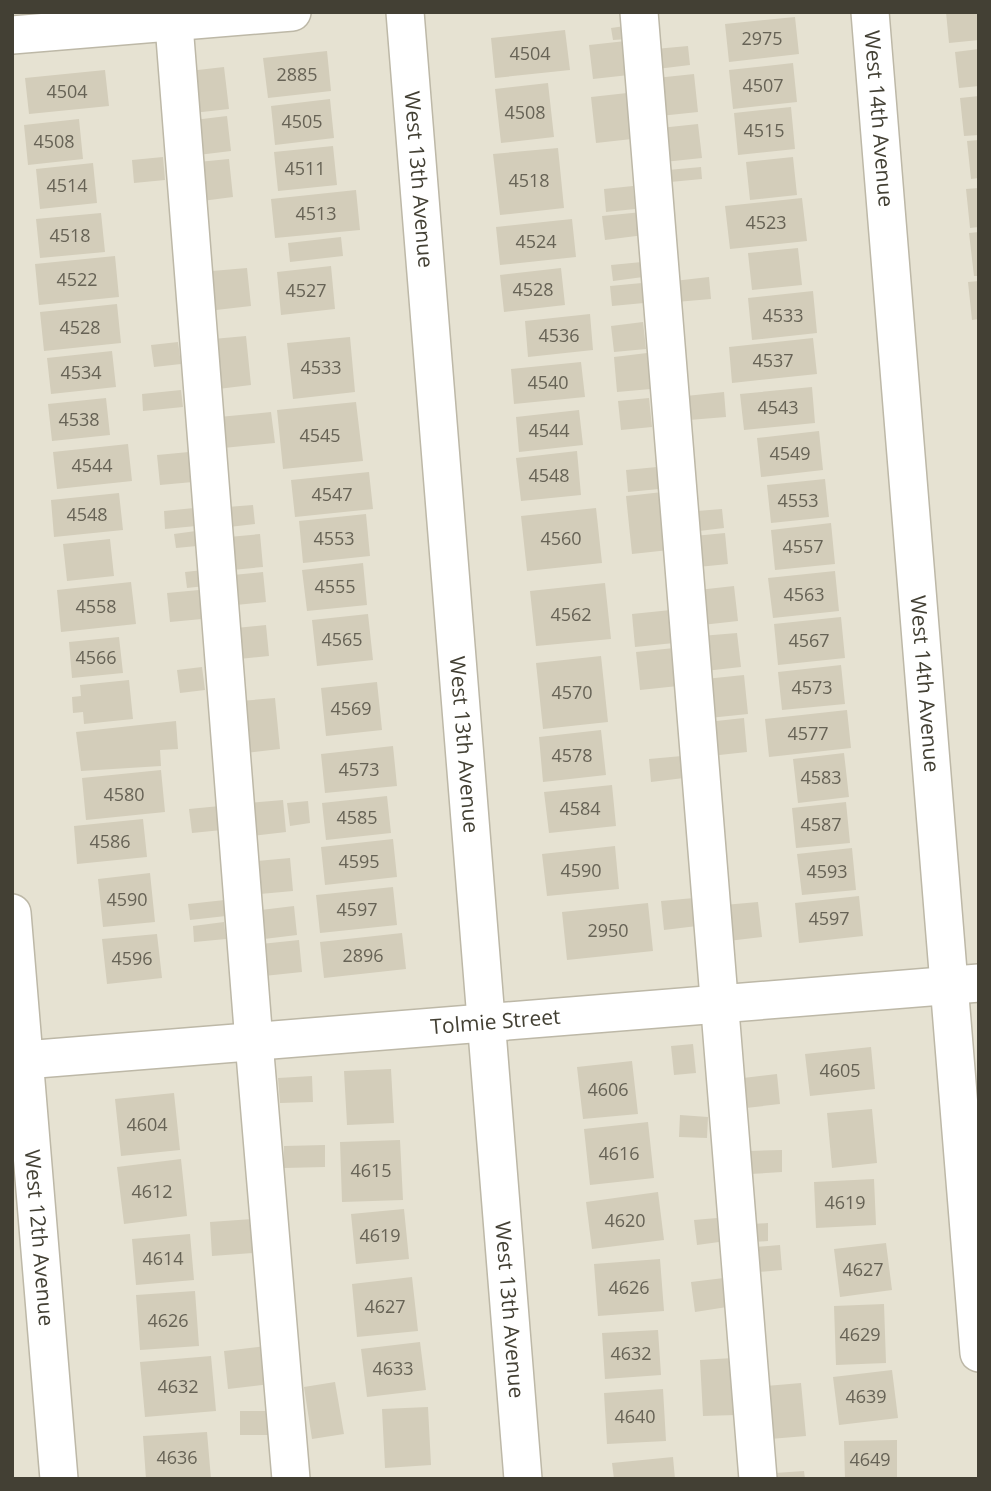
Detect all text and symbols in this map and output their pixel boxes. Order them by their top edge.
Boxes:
house number: 2975 [741,26,783,50]
street label: West 14th Avenue [859,29,901,208]
house number: 4504 [509,41,551,65]
house number: 2885 [276,62,318,86]
house number: 4507 [742,73,784,97]
house number: 4504 [46,79,88,103]
street label: West 13th Avenue [398,90,441,269]
house number: 4508 [504,100,546,124]
house number: 4505 [281,109,323,133]
house number: 4515 [743,118,785,142]
house number: 4508 [33,129,75,153]
house number: 4511 [284,156,326,180]
house number: 4518 [508,168,550,192]
house number: 4514 [46,173,88,197]
house number: 4513 [295,201,337,225]
house number: 4523 [745,210,787,234]
house number: 4518 [49,223,91,247]
house number: 4524 [515,229,557,253]
house number: 4522 [56,267,98,291]
house number: 4528 [512,277,554,301]
house number: 4527 [285,278,327,302]
house number: 4533 [762,303,804,327]
house number: 4528 [59,315,101,339]
house number: 4536 [538,323,580,347]
house number: 4537 [752,348,794,372]
house number: 4533 [300,355,342,379]
house number: 4534 [60,360,102,384]
house number: 4540 [527,370,569,394]
house number: 4543 [757,395,799,419]
house number: 4538 [58,407,100,431]
house number: 4544 [528,418,570,442]
house number: 4545 [299,423,341,447]
house number: 4549 [769,441,811,465]
house number: 4544 [71,453,113,477]
house number: 4548 [528,463,570,487]
house number: 4547 [311,482,353,506]
house number: 4553 [777,488,819,512]
house number: 4548 [66,502,108,526]
house number: 4553 [313,526,355,550]
house number: 4560 [540,526,582,550]
house number: 4557 [782,534,824,558]
house number: 4555 [314,574,356,598]
house number: 4563 [783,582,825,606]
house number: 4558 [75,594,117,618]
street label: West 14th Avenue [904,594,947,773]
house number: 4562 [550,602,592,626]
house number: 4565 [321,627,363,651]
house number: 4567 [788,628,830,652]
house number: 4566 [75,645,117,669]
street label: West 13th Avenue [444,655,486,834]
house number: 4573 [791,675,833,699]
house number: 4570 [551,680,593,704]
house number: 4569 [330,696,372,720]
house number: 4577 [787,721,829,745]
house number: 4578 [551,743,593,767]
house number: 4573 [338,757,380,781]
house number: 4583 [800,765,842,789]
house number: 4580 [103,782,145,806]
house number: 4584 [559,796,601,820]
house number: 4585 [336,805,378,829]
house number: 4587 [800,812,842,836]
house number: 4586 [89,829,131,853]
house number: 4595 [338,849,380,873]
house number: 4590 [560,858,602,882]
house number: 4593 [806,859,848,883]
house number: 4590 [106,887,148,911]
house number: 4597 [336,897,378,921]
house number: 4597 [808,906,850,930]
house number: 2950 [587,918,629,942]
house number: 2896 [342,943,384,967]
house number: 4596 [111,946,153,970]
street label: Tolmie Street [429,1002,561,1040]
house number: 4605 [819,1058,861,1082]
house number: 4606 [587,1077,629,1101]
house number: 4604 [126,1112,168,1136]
house number: 4616 [598,1141,640,1165]
street label: West 12th Avenue [19,1148,61,1327]
house number: 4615 [350,1158,392,1182]
house number: 4612 [131,1179,173,1203]
house number: 4619 [824,1190,866,1214]
house number: 4620 [604,1208,646,1232]
street label: West 13th Avenue [489,1220,531,1399]
house number: 4619 [359,1223,401,1247]
house number: 4614 [142,1246,184,1270]
house number: 4627 [842,1257,884,1281]
house number: 4626 [608,1275,650,1299]
house number: 4627 [364,1294,406,1318]
house number: 4626 [147,1308,189,1332]
house number: 4629 [839,1322,881,1346]
house number: 4632 [610,1341,652,1365]
house number: 4633 [372,1356,414,1380]
house number: 4632 [157,1374,199,1398]
house number: 4639 [845,1384,887,1408]
house number: 4640 [614,1404,656,1428]
house number: 4636 [156,1445,198,1469]
house number: 4649 [849,1447,891,1471]

